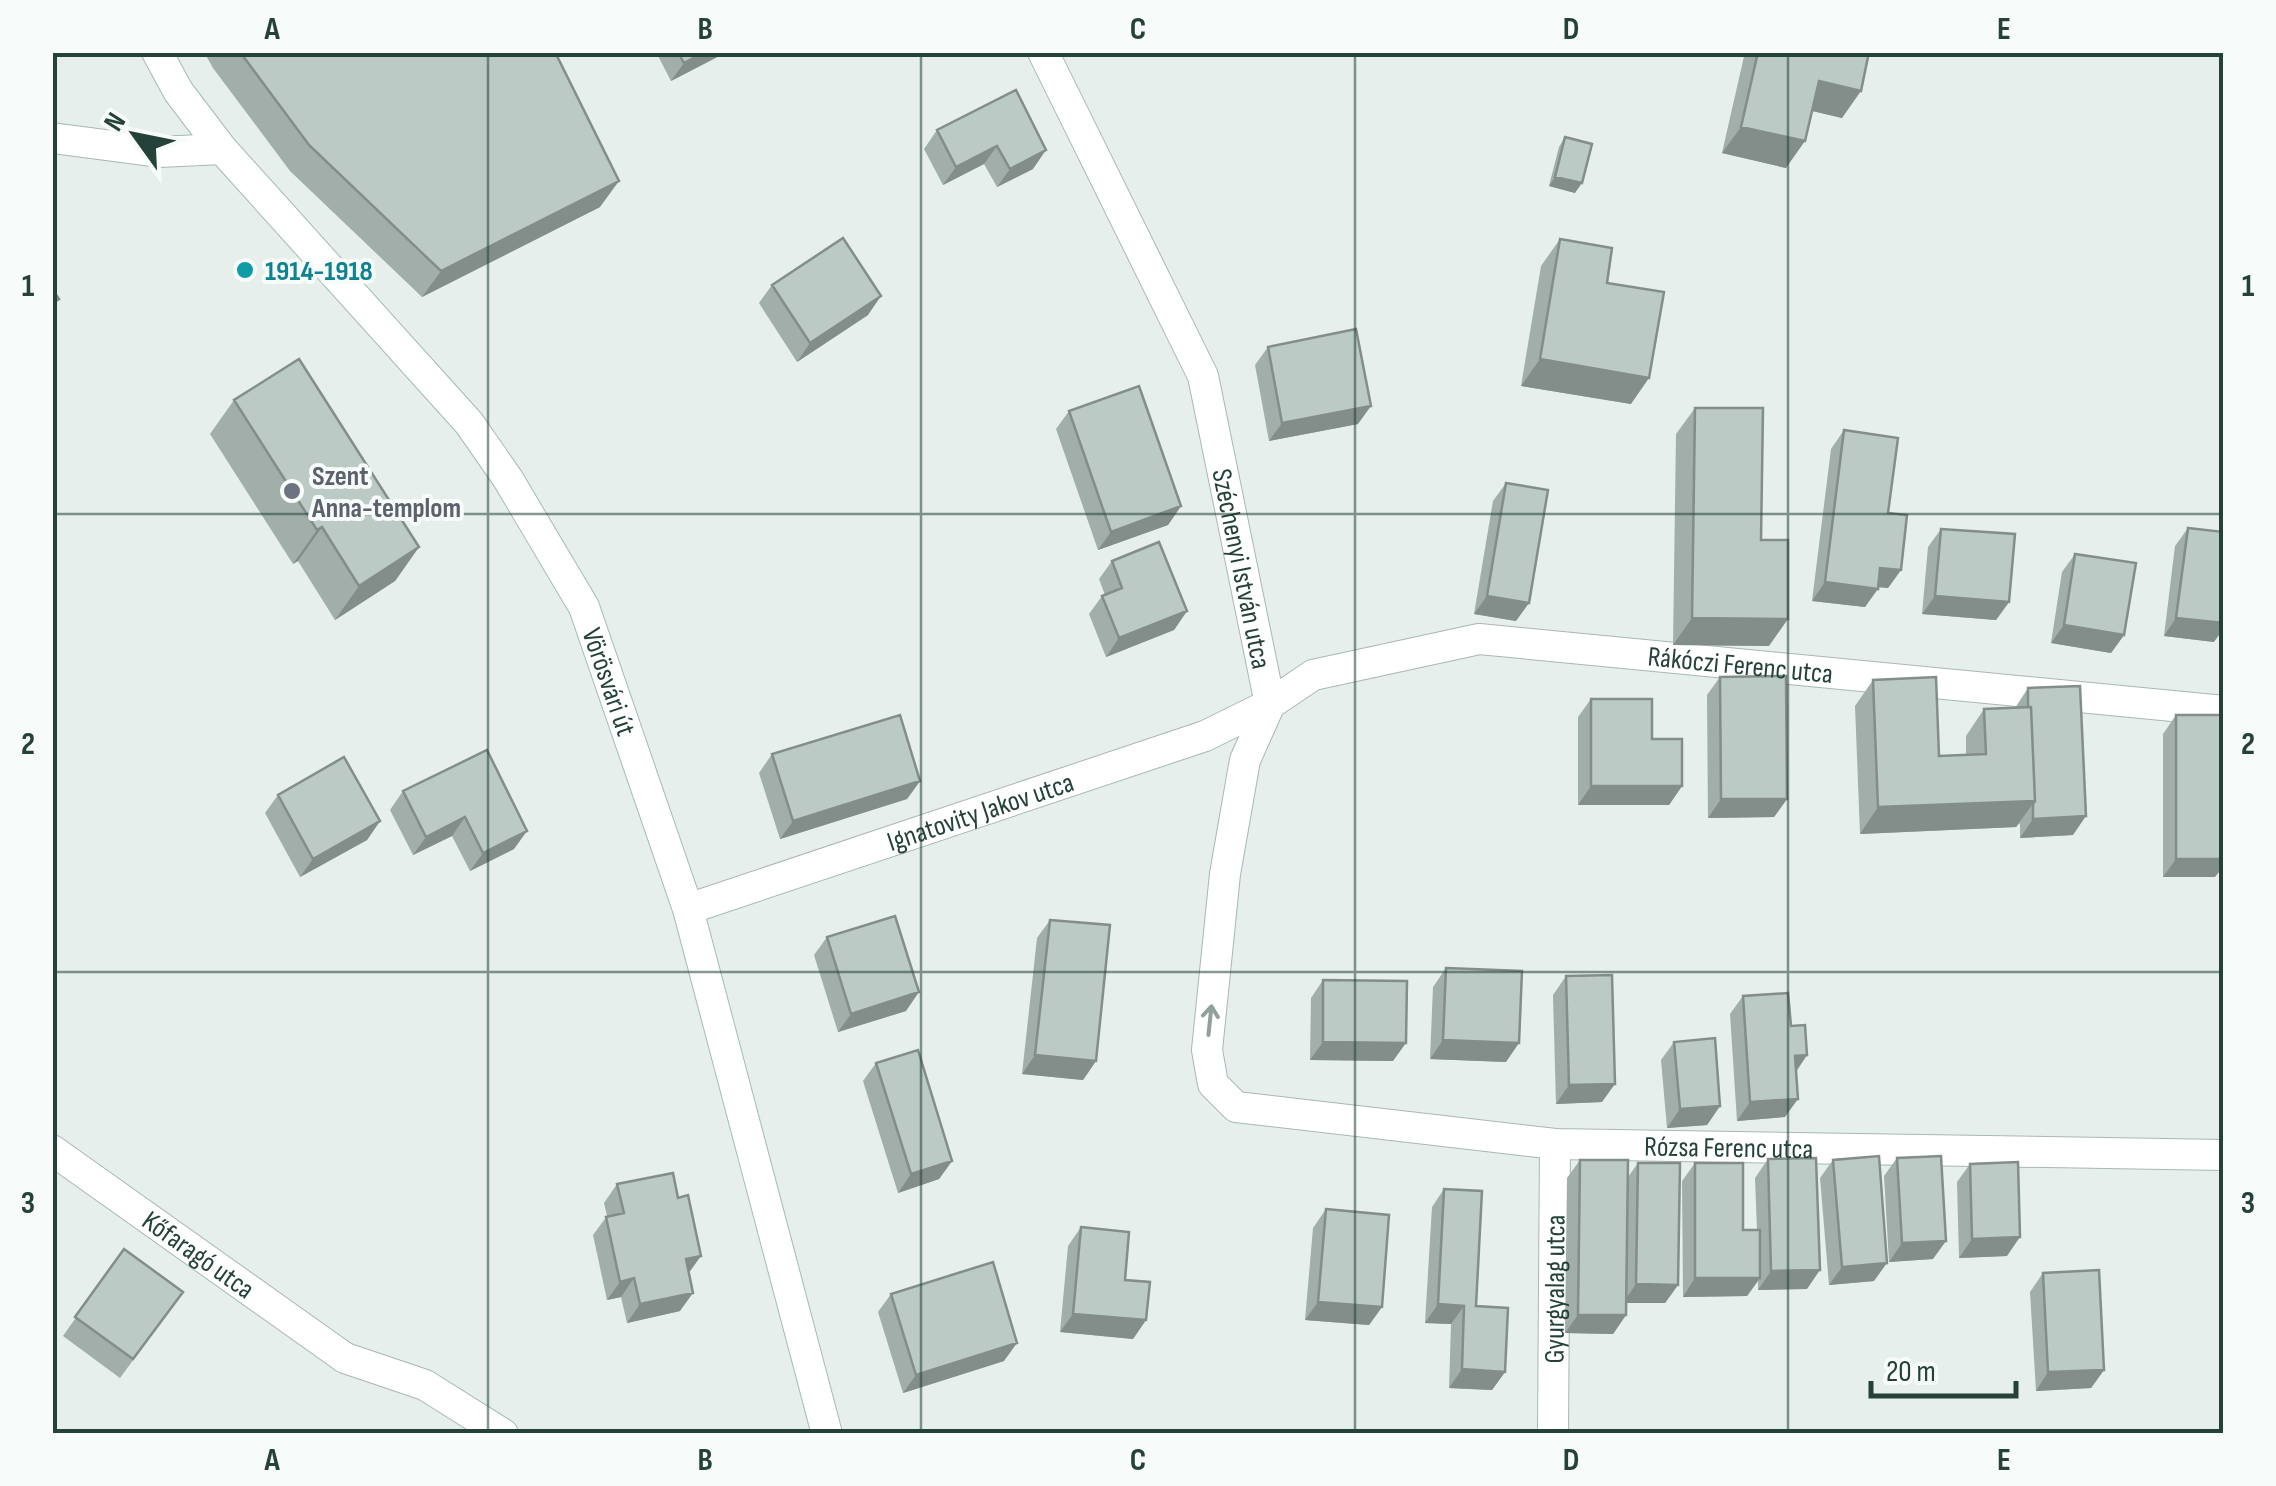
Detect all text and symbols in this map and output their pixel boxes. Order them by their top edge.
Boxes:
text: A [263,10,280,49]
text: B [697,10,713,49]
text: C [1130,10,1146,49]
text: D [1563,10,1579,49]
text: E [1997,10,2011,49]
north arrow [85,85,185,185]
text: N [97,107,133,137]
place label: 1914-1918 [265,255,373,288]
marker: 1914-1918 [234,259,256,281]
text: 1 [22,267,35,306]
text: 1 [2242,267,2255,306]
place label: Szent Anna-templom [311,460,461,525]
street label: Széchenyi István utca [1204,466,1277,672]
marker: Szent Anna-templom [281,480,303,502]
street label: Vörösvári út [574,624,642,740]
street label: Rákóczi Ferenc utca [1646,640,1834,691]
text: 2 [21,725,35,764]
text: 2 [2241,725,2255,764]
street label: Ignatovity Jakov utca [883,766,1078,859]
one-way arrow [1201,1004,1220,1036]
street label: Rózsa Ferenc utca [1644,1130,1813,1166]
text: 3 [21,1184,35,1223]
text: 3 [2241,1184,2255,1223]
street label: Kőfaragó utca [136,1204,260,1306]
street label: Gyurgyalag utca [1538,1215,1573,1363]
scale bar [1871,1336,2016,1398]
text: 20 m [1886,1354,1936,1390]
text: A [263,1441,280,1480]
text: B [697,1441,713,1480]
text: C [1130,1441,1146,1480]
text: D [1563,1441,1579,1480]
text: E [1997,1441,2011,1480]

